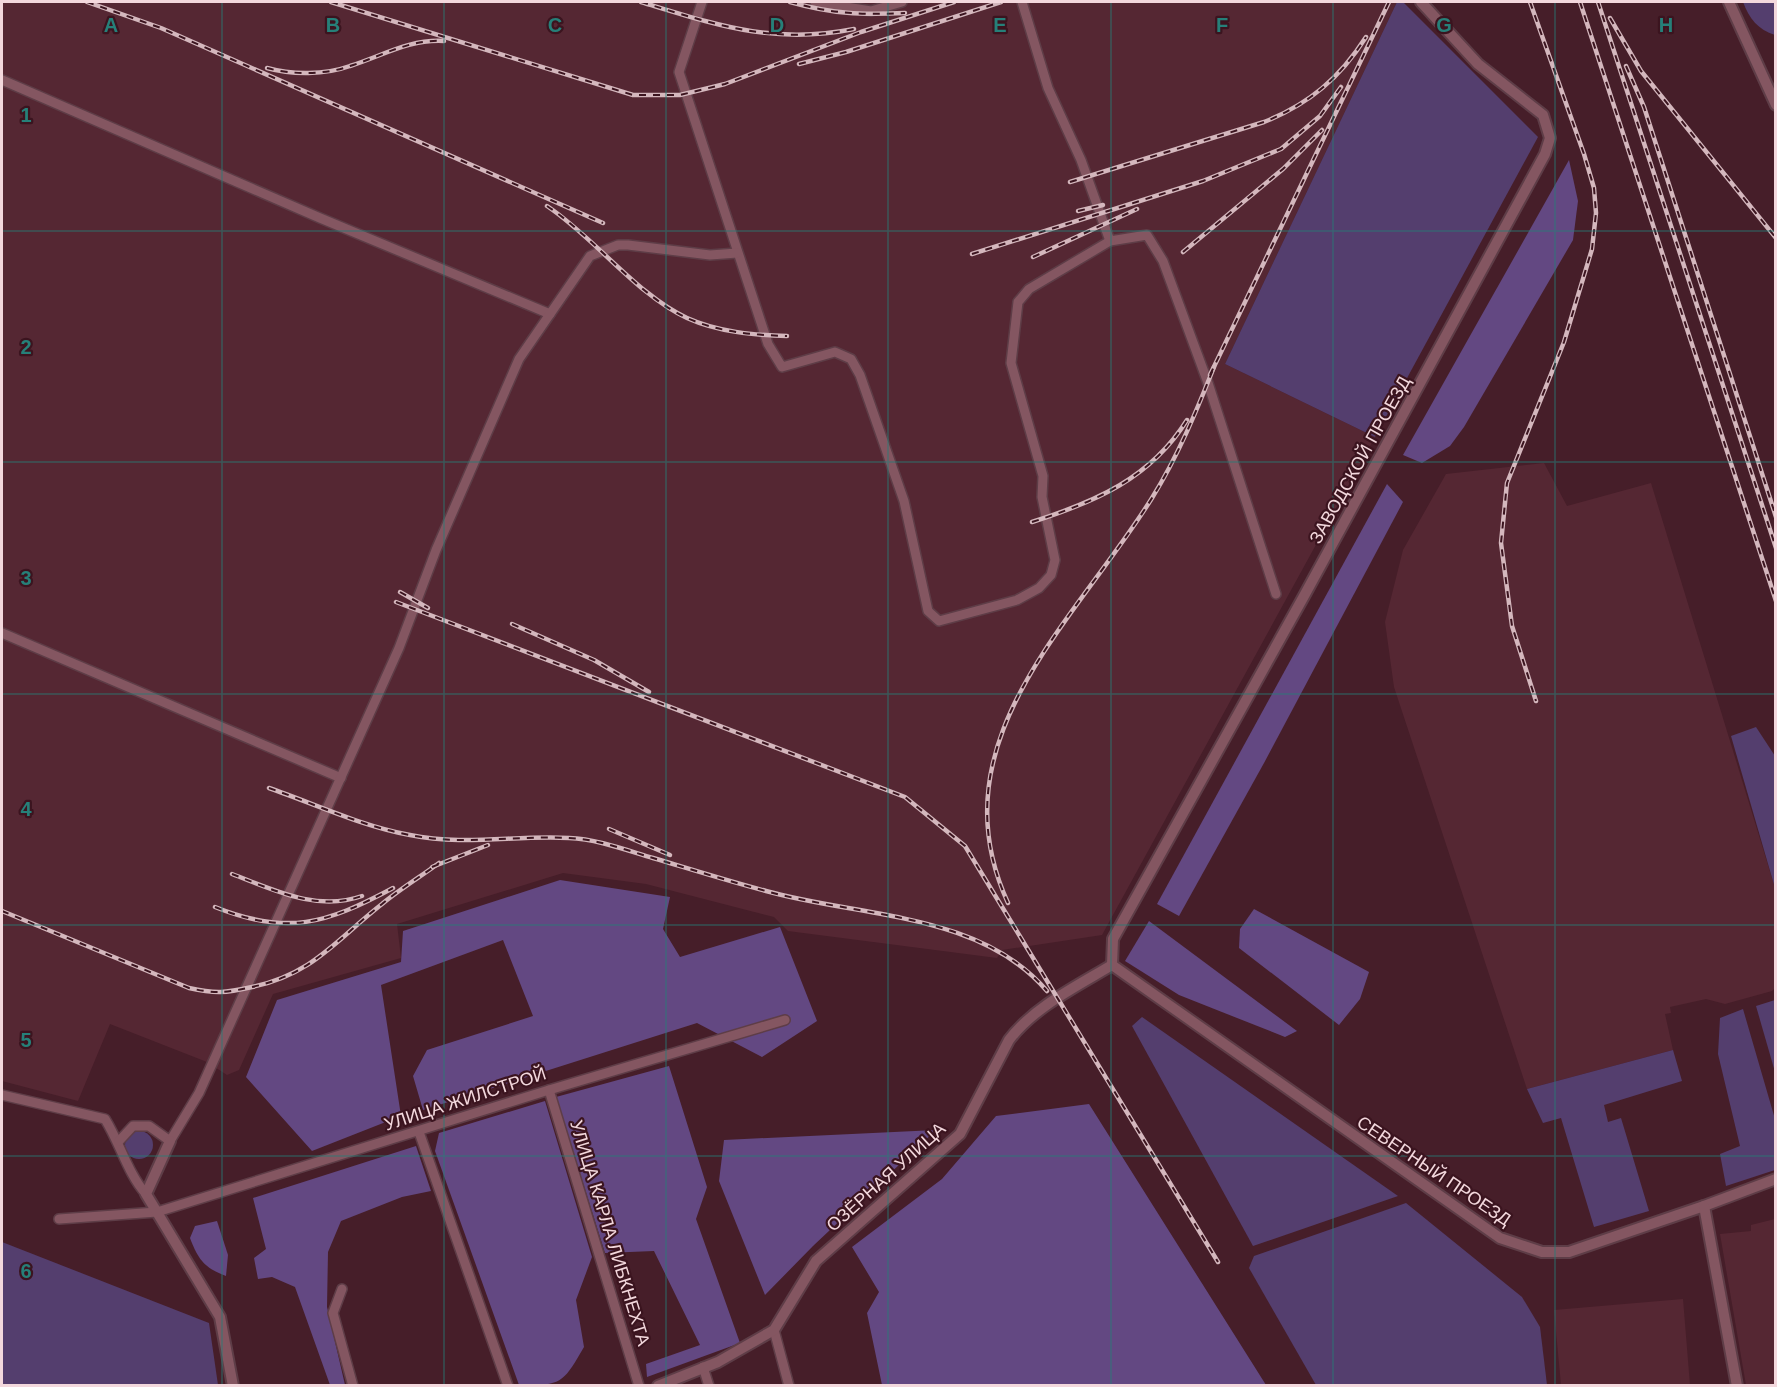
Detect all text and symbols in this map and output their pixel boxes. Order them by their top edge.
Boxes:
text: A [104,14,118,36]
text: B [326,14,340,36]
text: C [548,14,562,36]
text: D [770,14,784,36]
text: E [993,14,1007,36]
text: F [1216,14,1228,36]
text: G [1436,14,1452,36]
text: H [1659,14,1673,36]
text: 1 [20,104,32,126]
text: 2 [20,336,32,358]
street label: ЗАВОДСКОЙ ПРОЕЗД [1305,372,1414,547]
text: 3 [20,567,32,589]
text: 4 [20,798,32,820]
text: 5 [20,1029,32,1051]
street label: УЛИЦА ЖИЛСТРОЙ [381,1062,549,1135]
street label: СЕВЕРНЫЙ ПРОЕЗД [1353,1111,1515,1230]
street label: УЛИЦА КАРЛА ЛИБКНЕХТА [566,1118,654,1348]
street label: ОЗЁРНАЯ УЛИЦА [823,1118,949,1236]
text: 6 [20,1260,32,1282]

